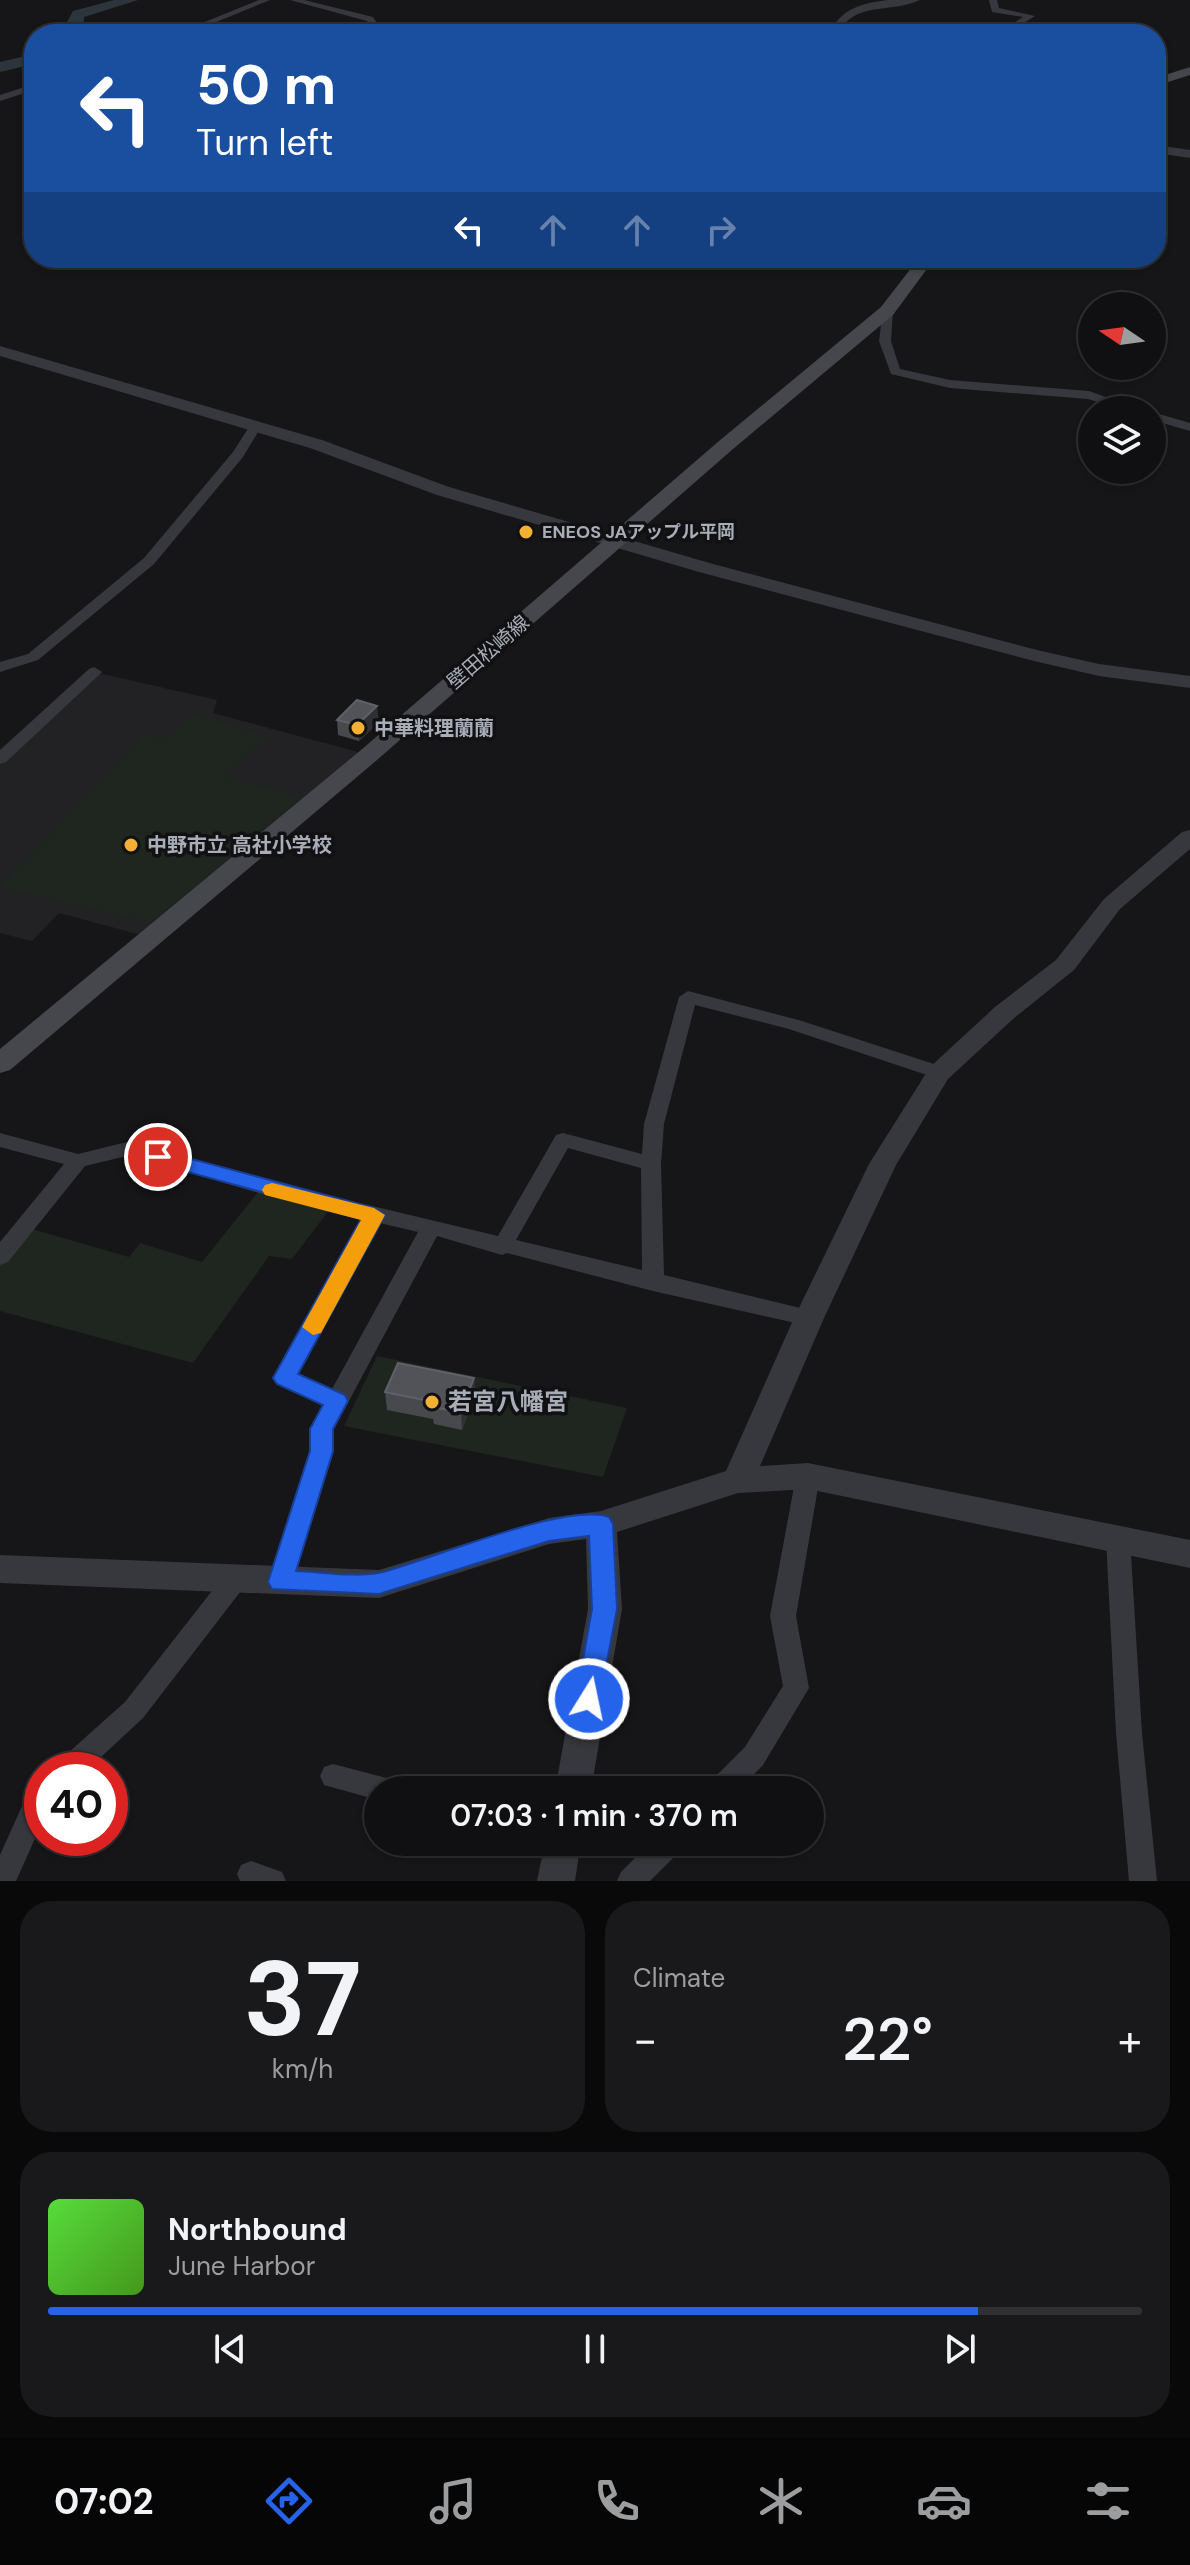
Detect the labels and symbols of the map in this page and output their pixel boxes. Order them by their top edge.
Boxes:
north arrow [1078,292,1166,380]
place label: ENEOS JAアップル平岡 [542,520,735,544]
marker: ENEOS JAアップル平岡 [517,523,535,541]
street label: 壁田松崎線 [442,609,534,695]
place label: 中華料理蘭蘭 [374,715,494,741]
marker: 中華料理蘭蘭 [349,719,367,737]
place label: 中野市立 高社小学校 [147,832,332,858]
marker: 中野市立 高社小学校 [122,836,140,854]
pin [124,1123,192,1191]
place label: 若宮八幡宮 [448,1386,568,1417]
marker: 若宮八幡宮 [423,1393,441,1411]
position arrow [547,1657,631,1741]
speed limit sign: 40 [24,1752,128,1856]

